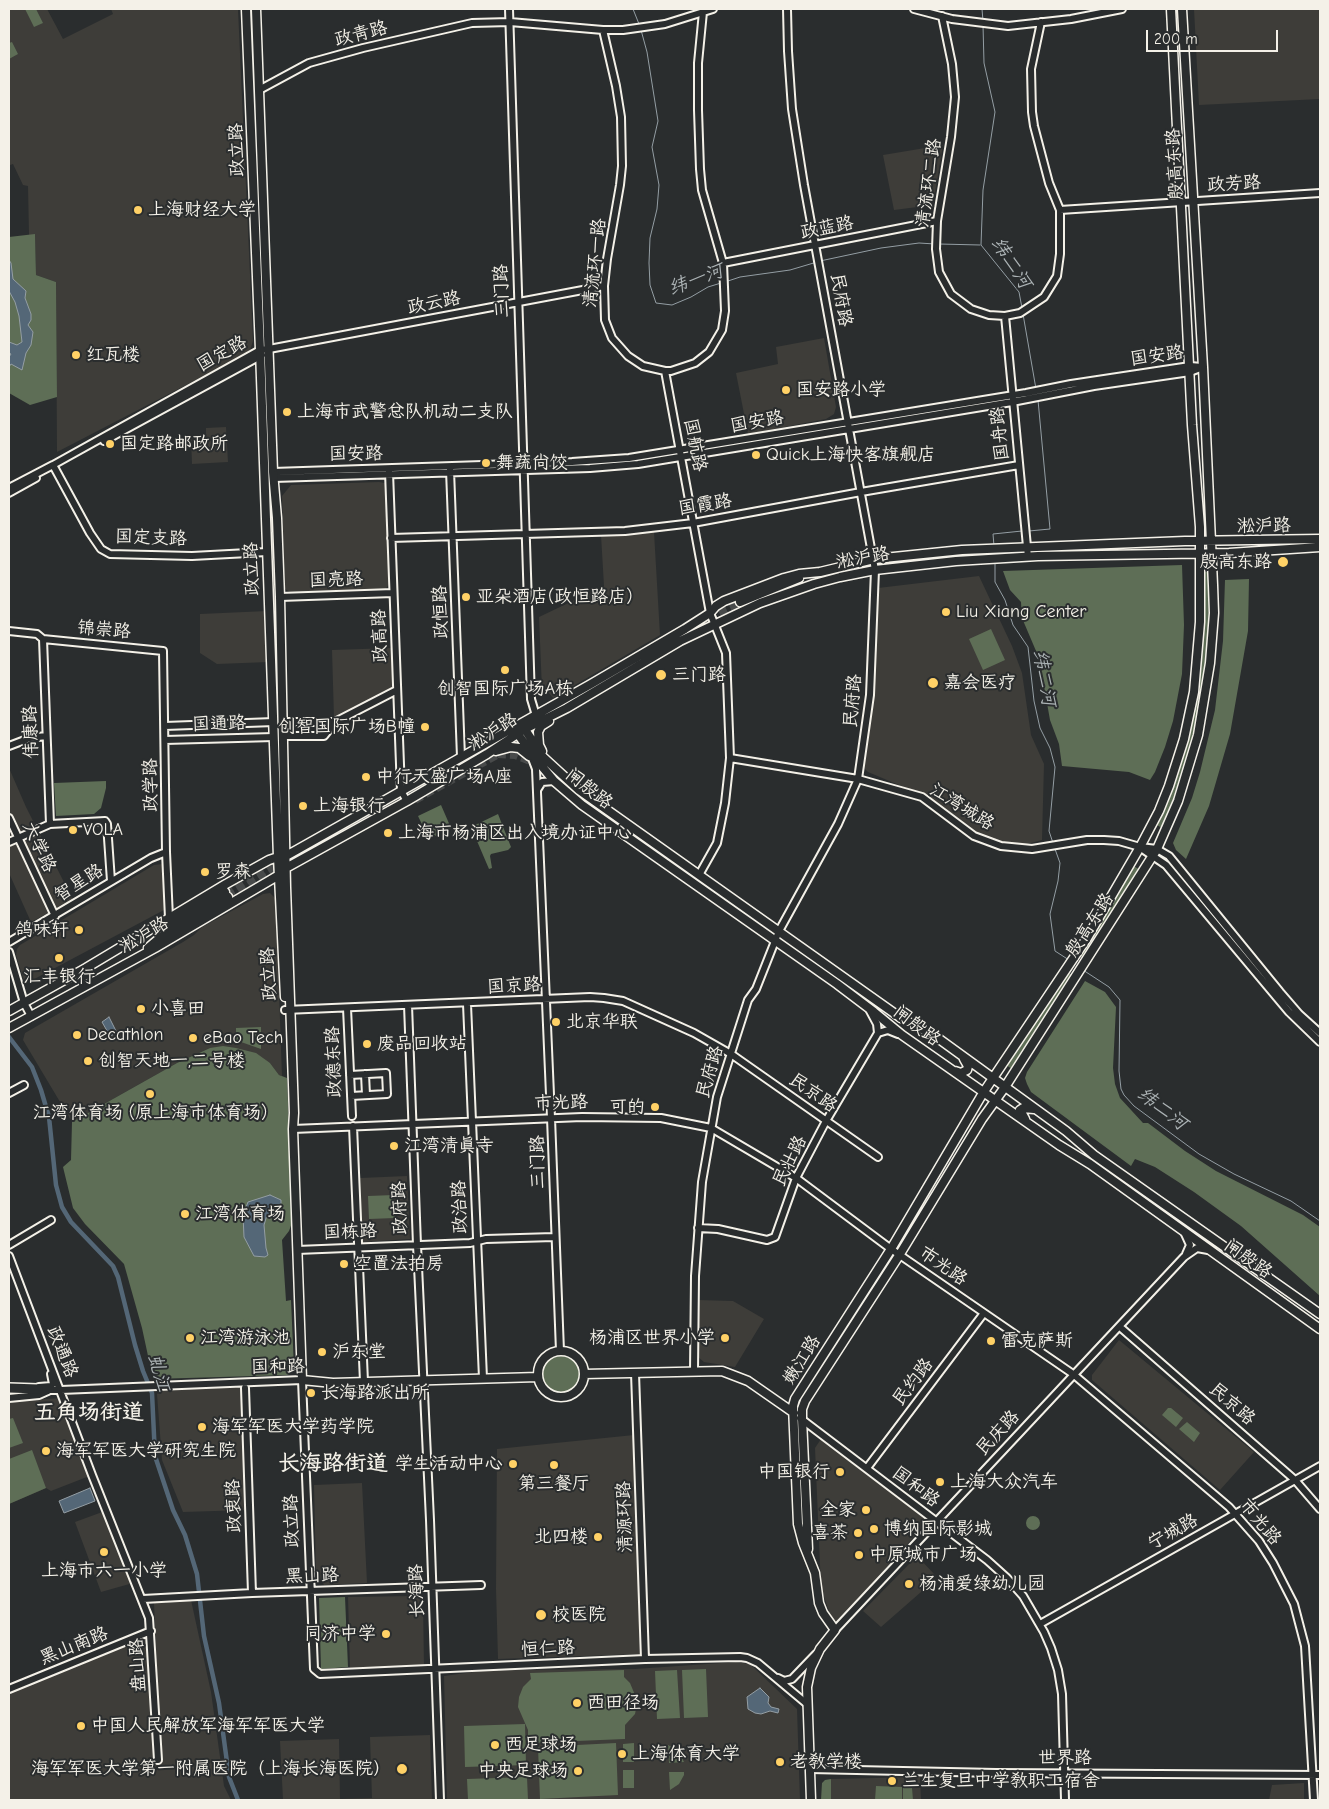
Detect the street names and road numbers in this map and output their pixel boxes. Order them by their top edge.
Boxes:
street label: 政青路 [332,17,390,51]
street label: 政立路 [225,123,249,177]
street label: 殷高东路 [1162,127,1188,201]
street label: 清流环二路 [912,137,946,229]
street label: 政芳路 [1206,172,1262,196]
street label: 政蓝路 [798,212,856,244]
street label: 清流环一路 [580,217,610,309]
street label: 三门路 [490,264,514,318]
street label: 民府路 [826,272,856,328]
street label: 政云路 [405,287,463,319]
street label: 国定路 [193,331,251,377]
street label: 国安路 [1129,342,1185,370]
street label: 国舟路 [986,406,1014,462]
street label: 国安路 [729,407,785,437]
street label: 国航路 [679,416,711,474]
street label: 国安路 [329,443,383,465]
street label: 国霞路 [677,490,733,520]
street label: 淞沪路 [1237,515,1291,537]
street label: 国定支路 [115,526,187,550]
street label: 政立路 [240,542,264,596]
street label: 淞沪路 [835,543,891,573]
street label: 国亮路 [309,568,363,592]
street label: 政恒路 [429,585,453,639]
street label: 政高路 [368,609,392,663]
street label: 锦崇路 [76,617,132,643]
street label: 民府路 [840,673,866,729]
street label: 伟康路 [19,705,43,759]
street label: 淞沪路 [464,709,522,755]
street label: 国通路 [192,712,246,736]
street label: 政学路 [140,758,162,812]
street label: 闸殷路 [561,764,617,814]
street label: 江湾城路 [926,779,998,835]
street label: 大学路 [18,818,60,876]
street label: 智星路 [50,860,108,906]
street label: 殷高东路 [1061,889,1119,961]
street label: 淞沪路 [115,912,173,958]
street label: 政立路 [257,946,281,1002]
street label: 国京路 [486,974,542,998]
street label: 闸殷路 [889,1001,945,1051]
street label: 政德东路 [322,1026,346,1098]
street label: 民府路 [692,1043,728,1101]
street label: 民京路 [785,1069,841,1117]
street label: 市光路 [534,1091,588,1115]
street label: 民壮路 [768,1132,812,1190]
street label: 三门路 [527,1135,549,1189]
street label: 政治路 [448,1180,472,1234]
street label: 政府路 [388,1181,412,1235]
street label: 国栋路 [323,1220,377,1244]
street label: 闸殷路 [1220,1235,1276,1283]
street label: 市光路 [915,1242,971,1290]
street label: 政通路 [42,1323,82,1381]
street label: 嫩江路 [779,1331,825,1389]
street label: 民约路 [888,1354,938,1410]
street label: 国和路 [251,1356,305,1378]
street label: 民京路 [1205,1378,1259,1430]
street label: 民庆路 [972,1406,1024,1460]
street label: 国和路 [888,1462,944,1512]
street label: 政衷路 [222,1479,246,1533]
street label: 清源环路 [613,1481,637,1553]
street label: 政立路 [280,1494,304,1548]
street label: 市光路 [1234,1494,1286,1550]
street label: 宁城路 [1144,1509,1202,1555]
street label: 黑山路 [285,1564,339,1588]
street label: 长海路 [405,1564,429,1618]
street label: 黑山南路 [37,1623,111,1669]
street label: 盘山路 [126,1637,150,1693]
street label: 恒仁路 [520,1637,576,1661]
street label: 世界路 [1038,1747,1092,1769]

